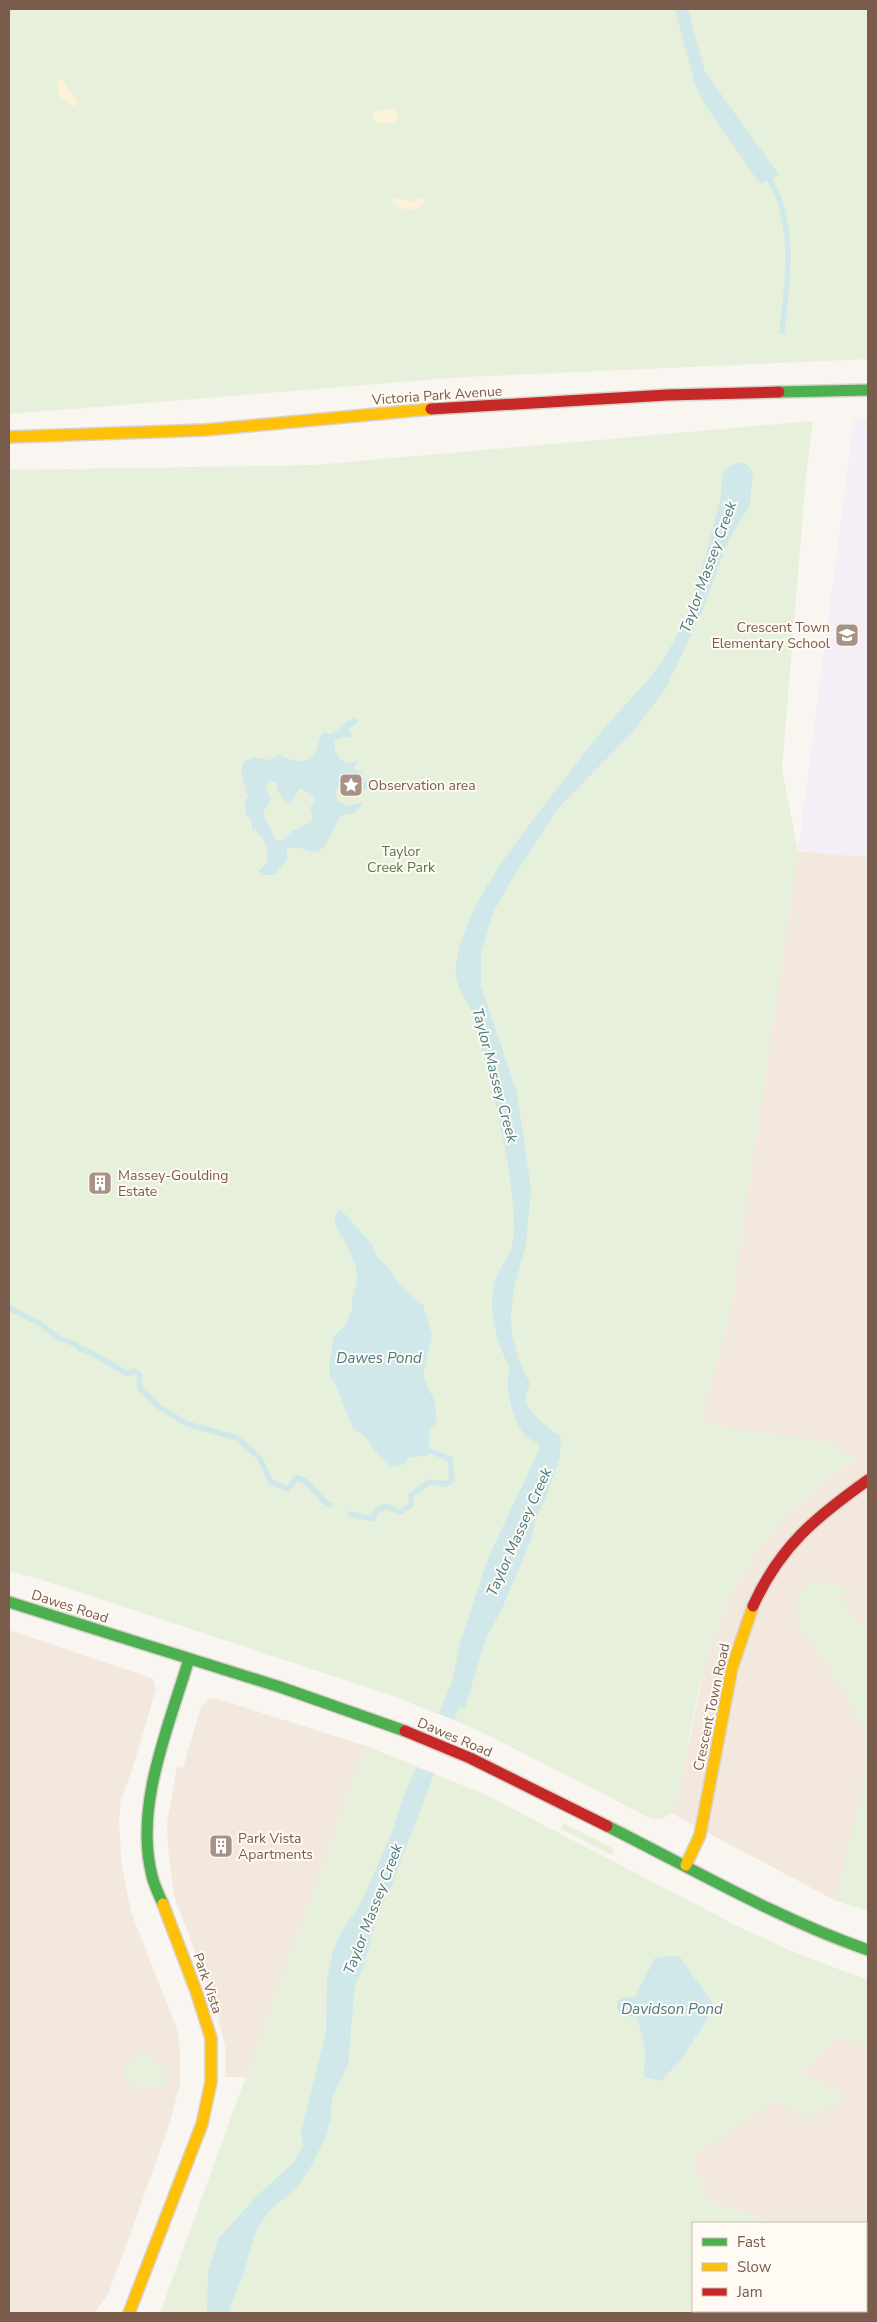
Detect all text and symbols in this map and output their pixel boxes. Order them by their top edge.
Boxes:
street label: Victoria Park Avenue [370,381,503,410]
water label: Taylor Massey Creek [675,498,741,636]
place label: Crescent Town Elementary School [712,618,831,653]
school or university icon: Crescent Town Elementary School [834,622,860,648]
place icon: Observation area [338,772,364,798]
place label: Observation area [368,776,476,795]
park label: Taylor Creek Park [367,842,436,877]
water label: Taylor Massey Creek [467,1005,523,1145]
place label: Massey-Goulding Estate [118,1166,229,1201]
building icon: Massey-Goulding Estate [87,1170,113,1196]
water label: Dawes Pond [336,1348,422,1368]
water label: Taylor Massey Creek [482,1464,557,1600]
street label: Dawes Road [29,1585,111,1628]
street label: Crescent Town Road [689,1642,734,1773]
street label: Dawes Road [414,1713,495,1762]
place label: Park Vista Apartments [238,1829,313,1864]
building icon: Park Vista Apartments [208,1833,234,1859]
water label: Taylor Massey Creek [339,1840,407,1977]
street label: Park Vista [188,1950,227,2016]
water label: Davidson Pond [621,1999,723,2019]
legend [692,2222,867,2312]
text: Fast [737,2232,766,2252]
text: Slow [737,2257,772,2277]
text: Jam [736,2282,763,2302]

